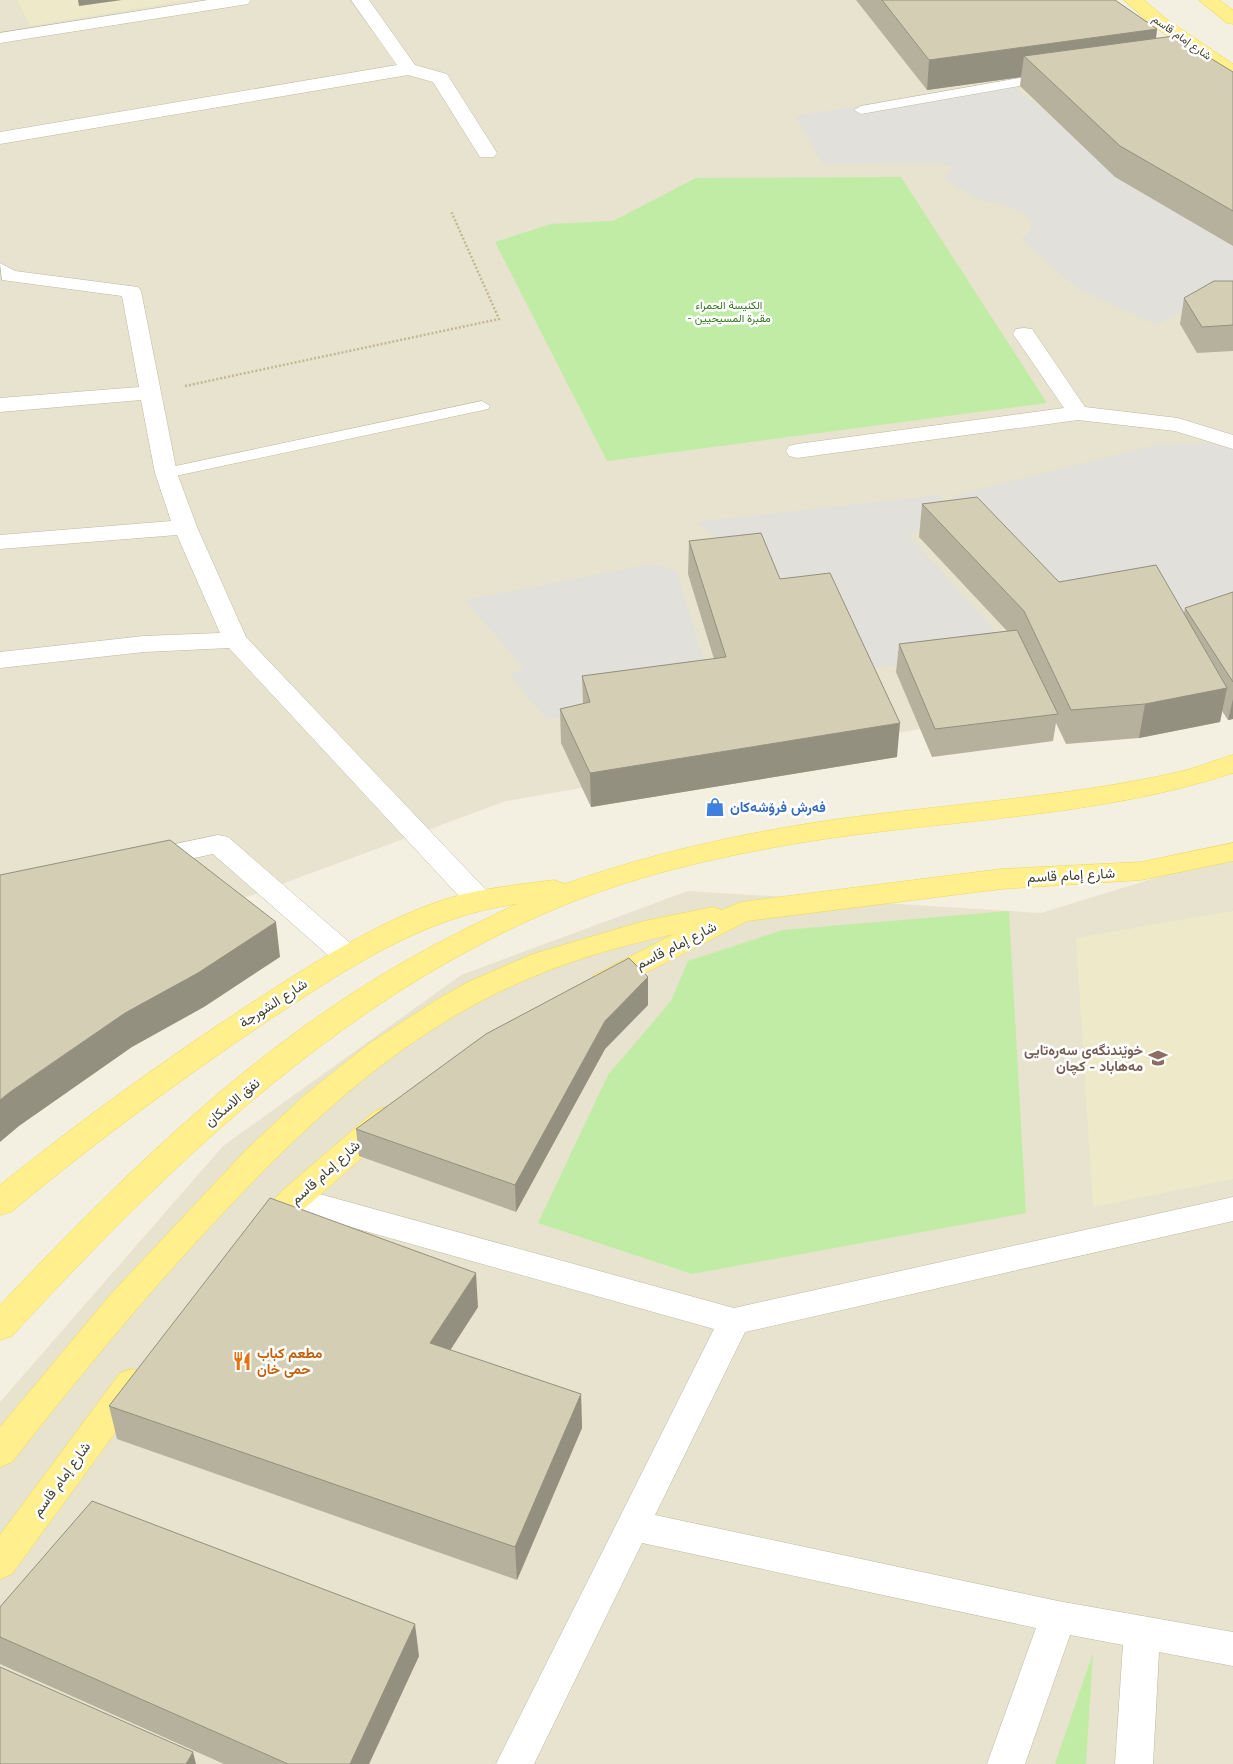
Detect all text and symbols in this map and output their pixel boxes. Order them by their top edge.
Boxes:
street label: شارع إمام قاسم [1149,11,1215,64]
park label: الكنيسة الحمراء - مقبرة المسيحيين [687,298,771,326]
shop icon: فەرش فرۆشەکان [704,796,726,818]
place label: فەرش فرۆشەکان [730,798,826,817]
street label: شارع إمام قاسم [1027,864,1116,888]
street label: شارع إمام قاسم [633,917,720,975]
street label: شارع الشورجة [236,974,311,1033]
place label: خوێندنگەی سەرەتایی مەهاباد - کچان [1024,1041,1143,1076]
school or university icon: خوێندنگەی سەرەتایی مەهاباد - کچان [1147,1047,1169,1069]
street label: نفق الاسكان [201,1074,264,1131]
street label: شارع إمام قاسم [286,1136,365,1210]
place label: مطعم كباب حمى خان [257,1344,323,1379]
restaurant icon: مطعم كباب حمى خان [231,1350,253,1372]
street label: شارع إمام قاسم [28,1438,96,1521]

